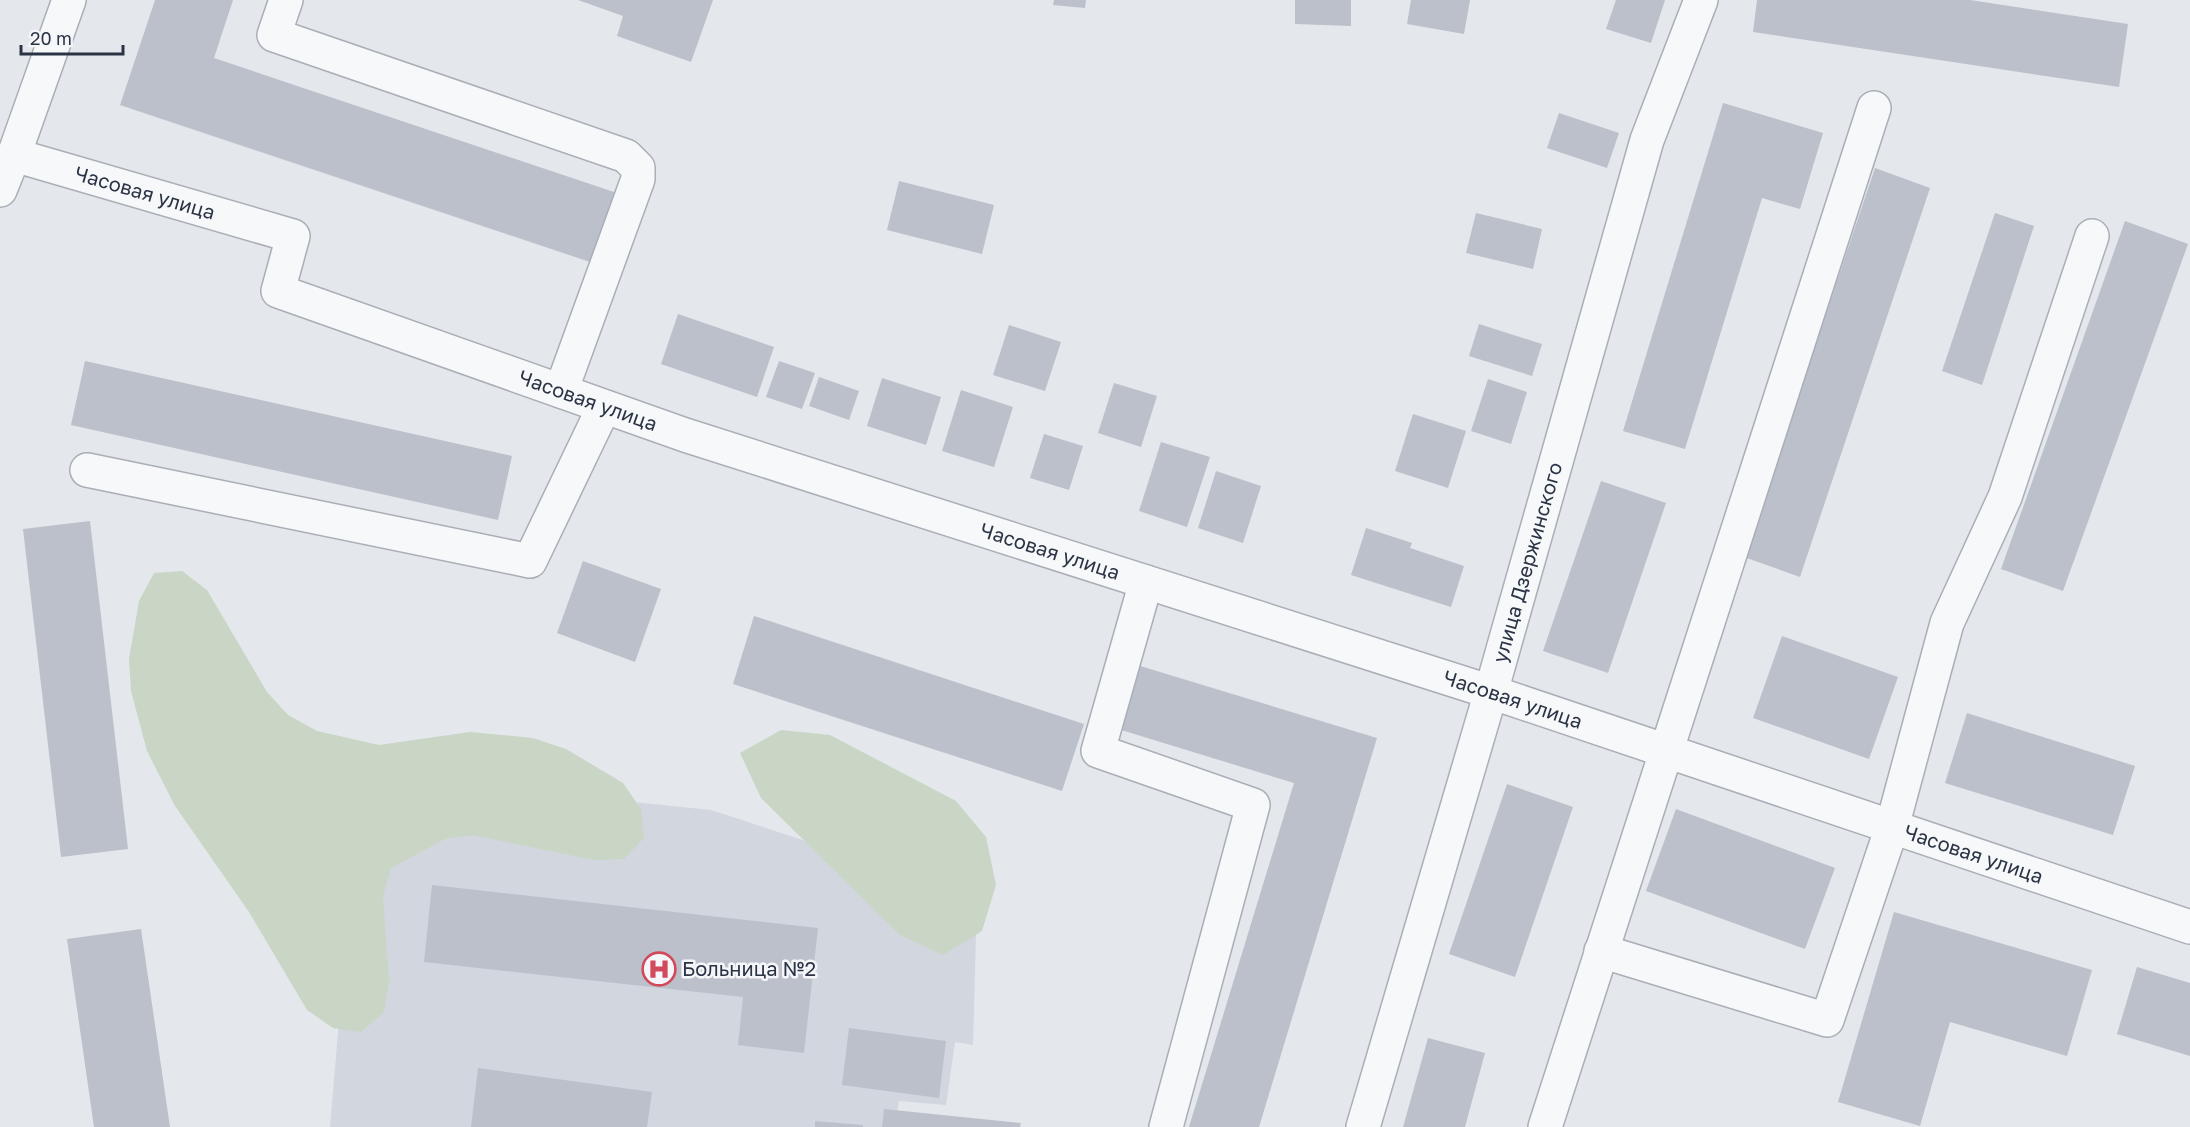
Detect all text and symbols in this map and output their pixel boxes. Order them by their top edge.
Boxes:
scale bar [21,18,123,56]
text: 20 m [30,27,72,49]
street label: Часовая улица [72,160,218,224]
street label: Часовая улица [516,364,661,435]
street label: улица Дзержинского [1487,459,1566,665]
street label: Часовая улица [977,517,1123,584]
street label: Часовая улица [1440,665,1586,733]
street label: Часовая улица [1901,819,2047,888]
hospital icon: Больница №2 [641,951,677,987]
place label: Больница №2 [682,956,816,980]

